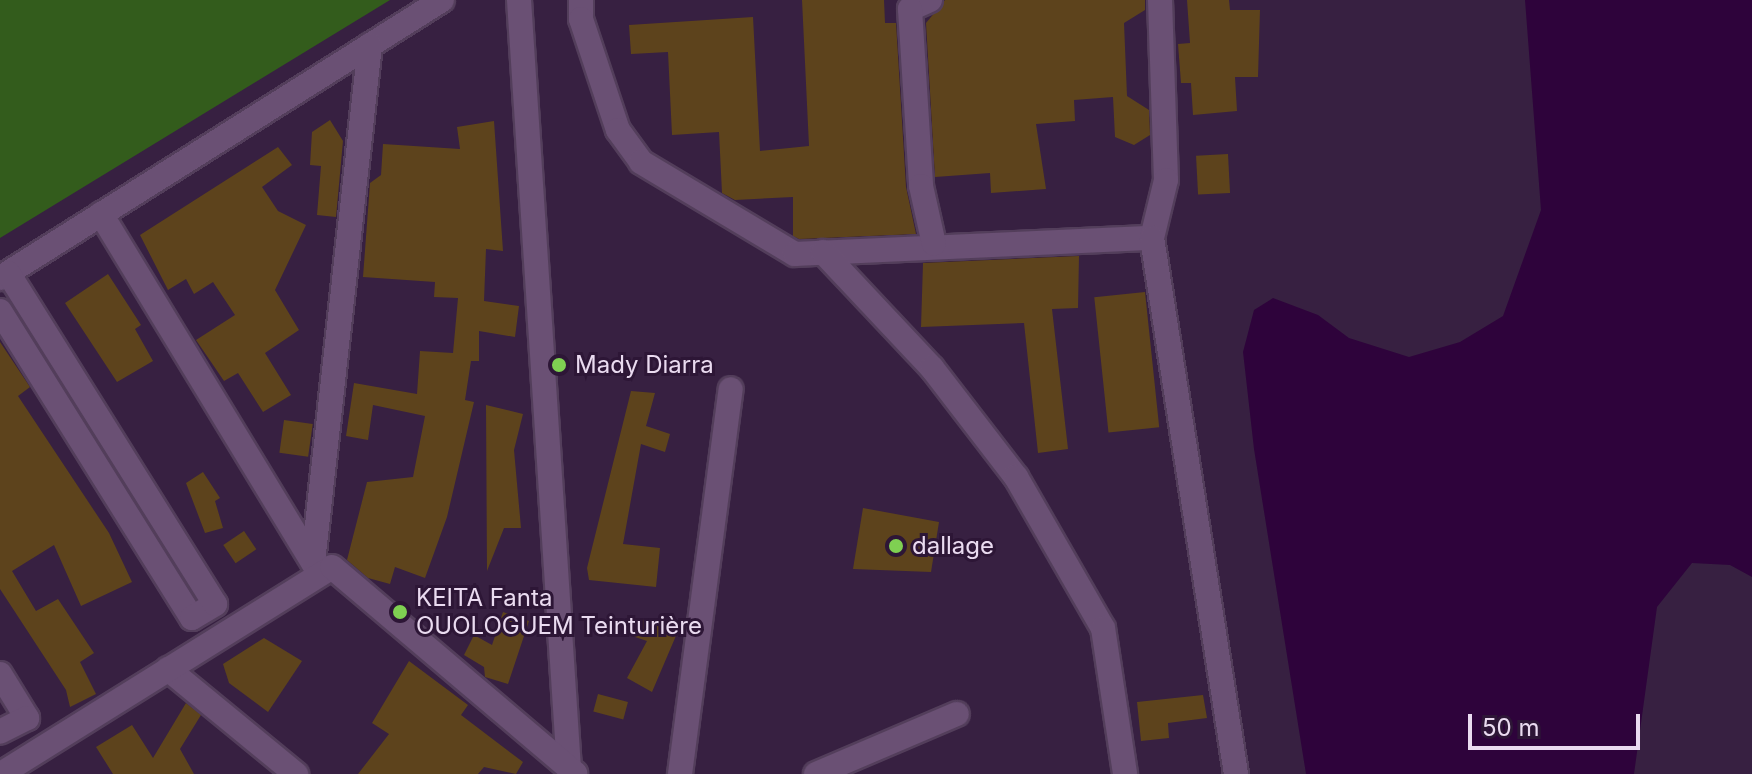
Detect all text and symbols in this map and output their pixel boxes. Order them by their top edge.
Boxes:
place label: Mady Diarra [575,351,714,379]
marker: Mady Diarra [550,356,568,374]
place label: dallage [912,532,994,560]
marker: dallage [887,537,905,555]
place label: KEITA Fanta OUOLOGUEM Teinturière [416,584,702,640]
marker: KEITA Fanta OUOLOGUEM Teinturière [391,603,409,621]
scale bar [1472,698,1644,748]
text: 50 m [1482,713,1540,742]

